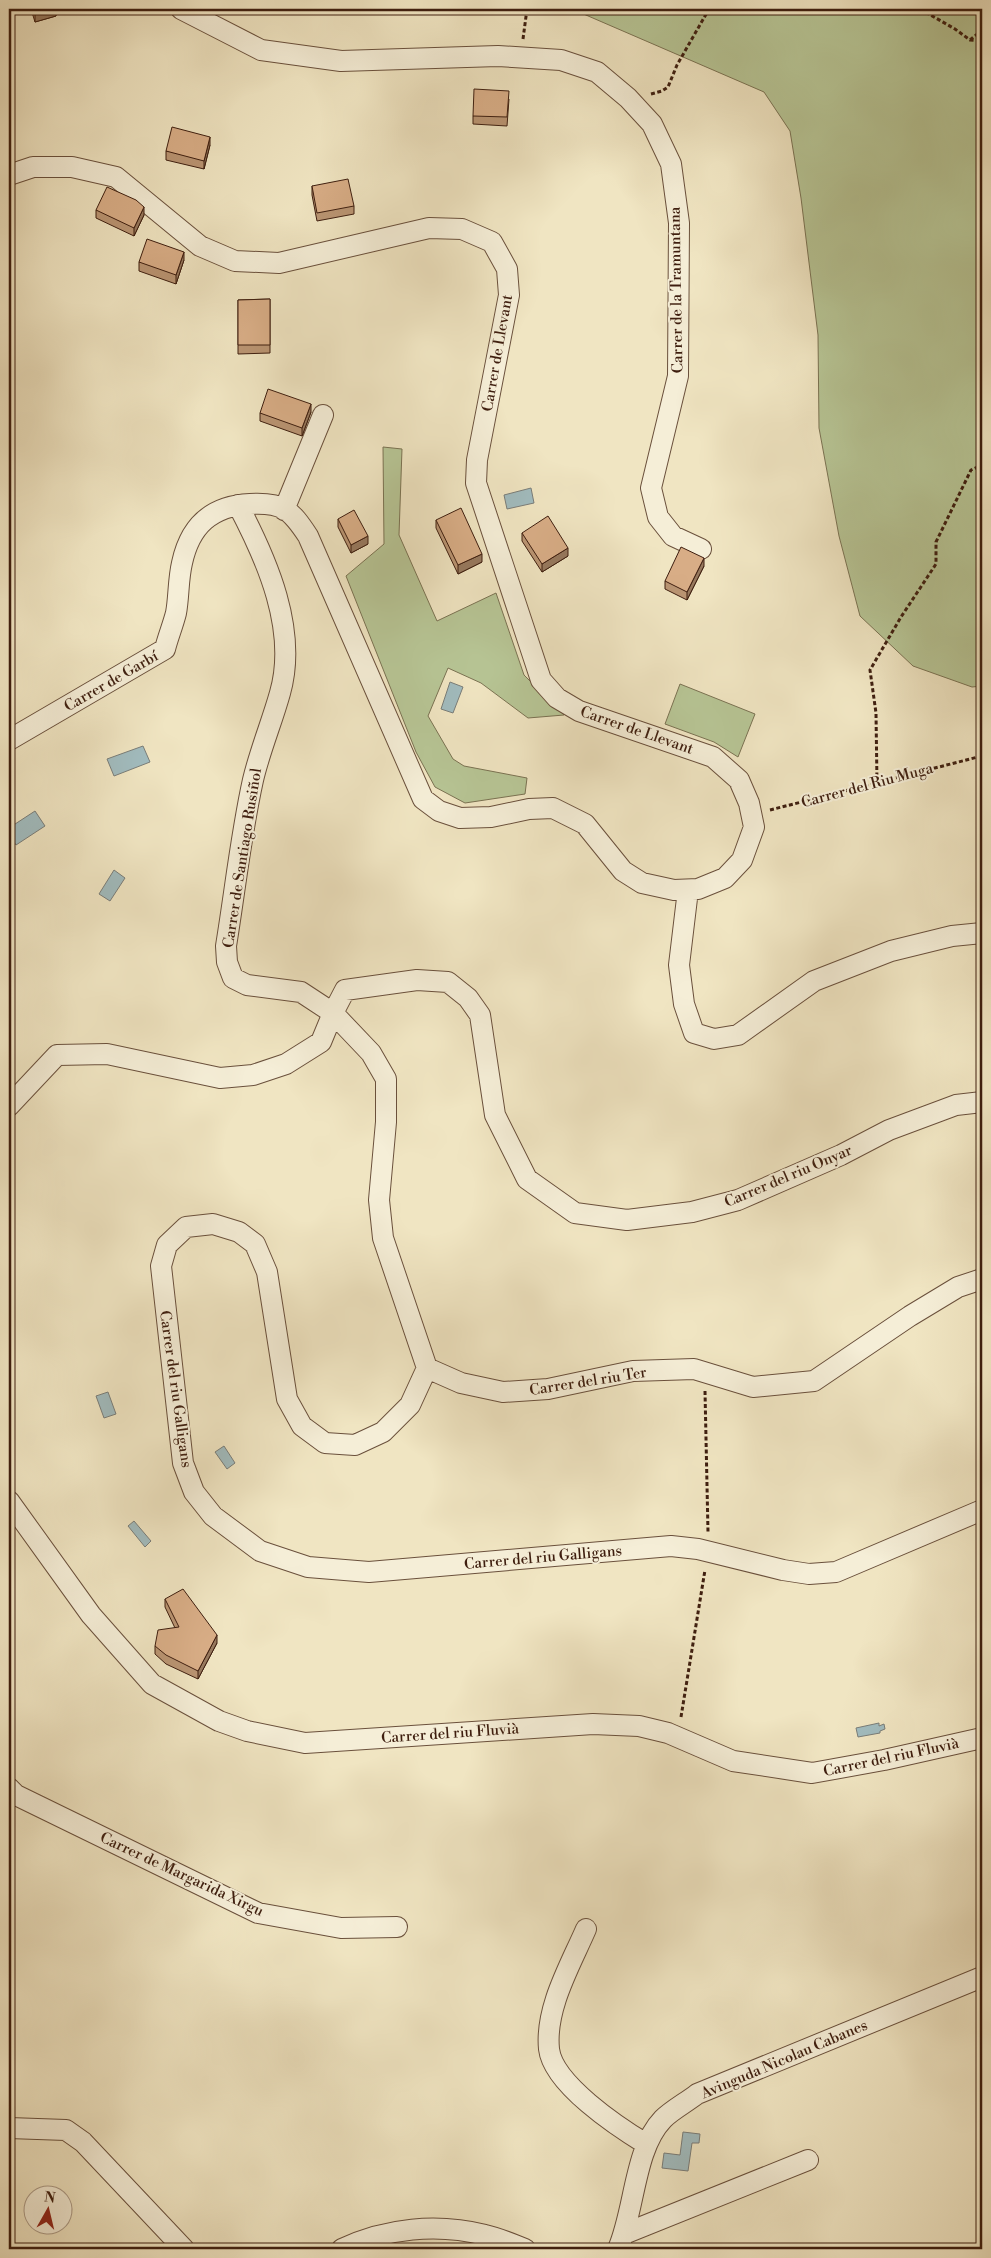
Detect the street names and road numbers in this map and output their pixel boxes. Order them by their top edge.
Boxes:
street label: Carrer de la Tramuntana [666,206,687,374]
street label: Carrer de Llevant [478,292,517,413]
street label: Carrer de Garbí [61,646,163,716]
street label: Carrer de Llevant [578,702,697,759]
street label: Carrer del Riu Muga [799,759,936,812]
street label: Carrer de Santiago Rusiñol [219,766,266,949]
street label: Carrer del riu Onyar [721,1141,855,1212]
street label: Carrer del riu Galligans [155,1309,196,1469]
street label: Carrer del riu Ter [528,1363,649,1400]
street label: Carrer del riu Galligans [463,1541,623,1574]
street label: Carrer del riu Fluvià [381,1719,520,1748]
street label: Carrer del riu Fluvià [822,1734,961,1781]
street label: Carrer de Margarida Xirgu [97,1828,267,1921]
street label: Avinguda Nicolau Cabanes [697,2016,870,2104]

